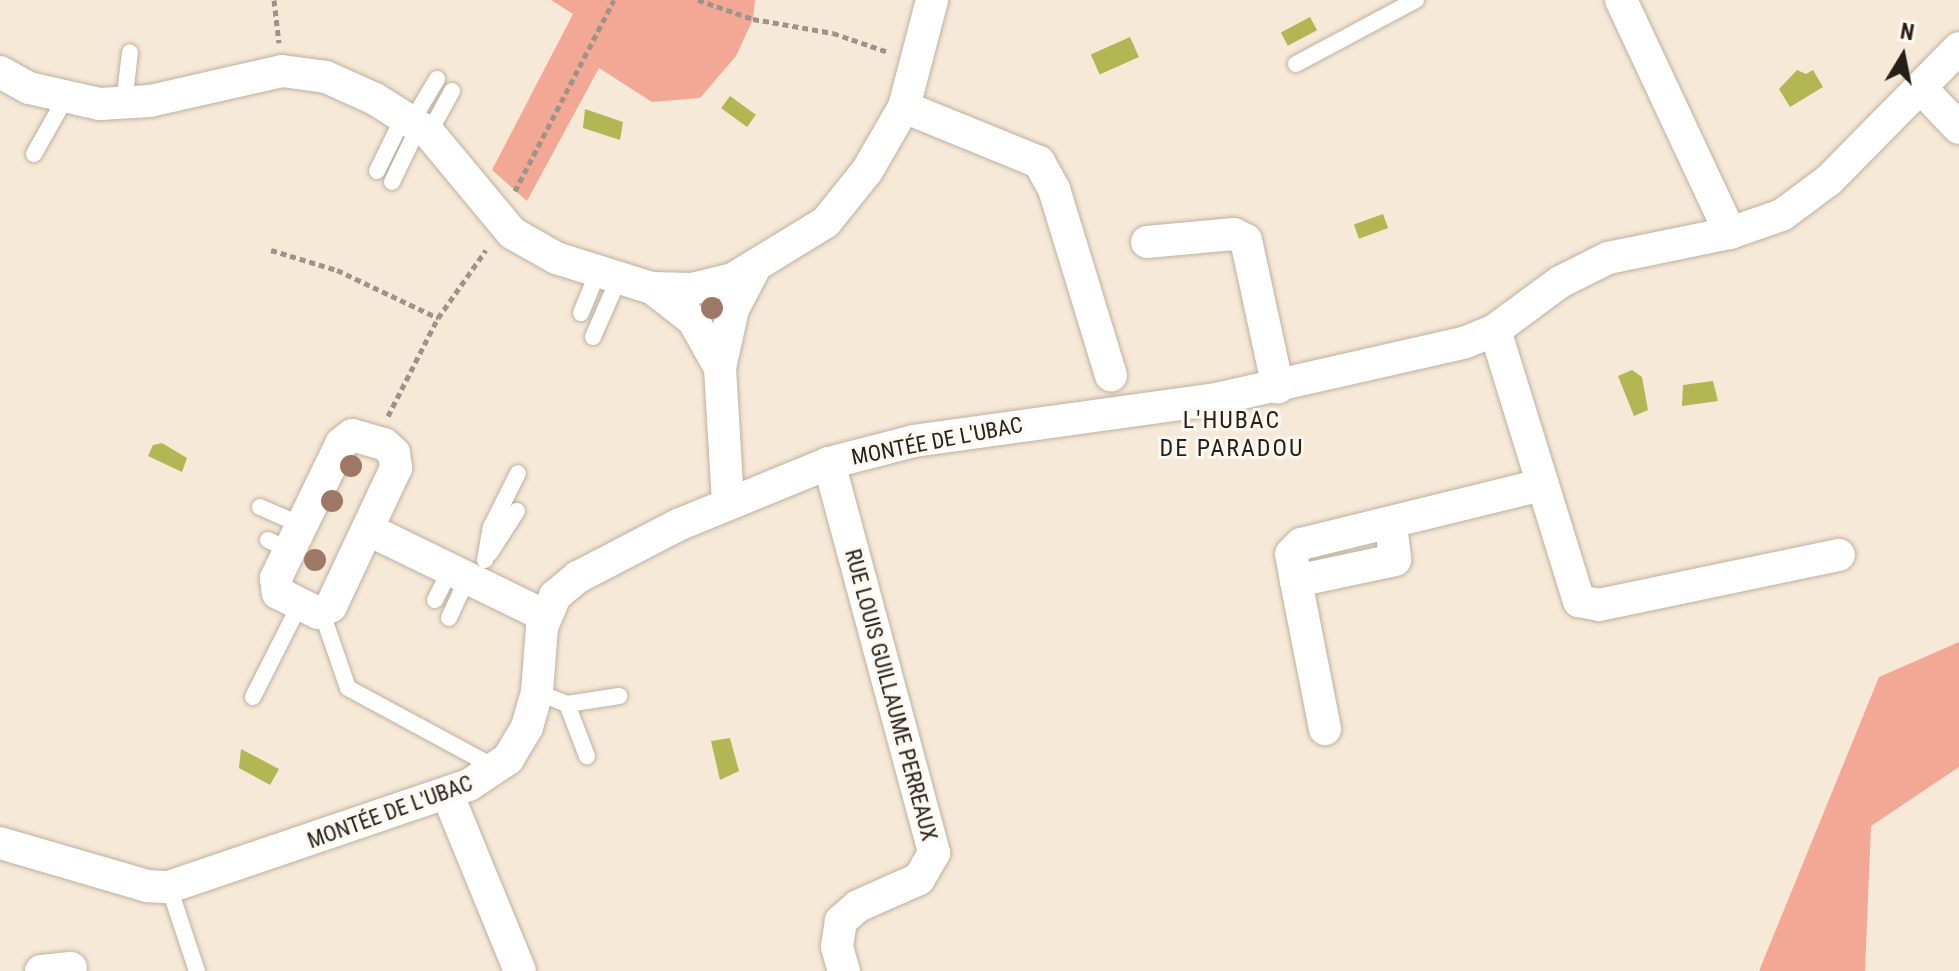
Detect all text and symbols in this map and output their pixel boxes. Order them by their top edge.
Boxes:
north arrow [1863,16,1943,96]
text: N [1898,18,1916,45]
district label: L'HUBAC DE PARADOU [1160,407,1304,463]
street label: MONTÉE DE L'UBAC [849,411,1025,471]
street label: RUE LOUIS GUILLAUME PERREAUX [839,546,943,844]
street label: MONTÉE DE L'UBAC [304,770,476,854]

